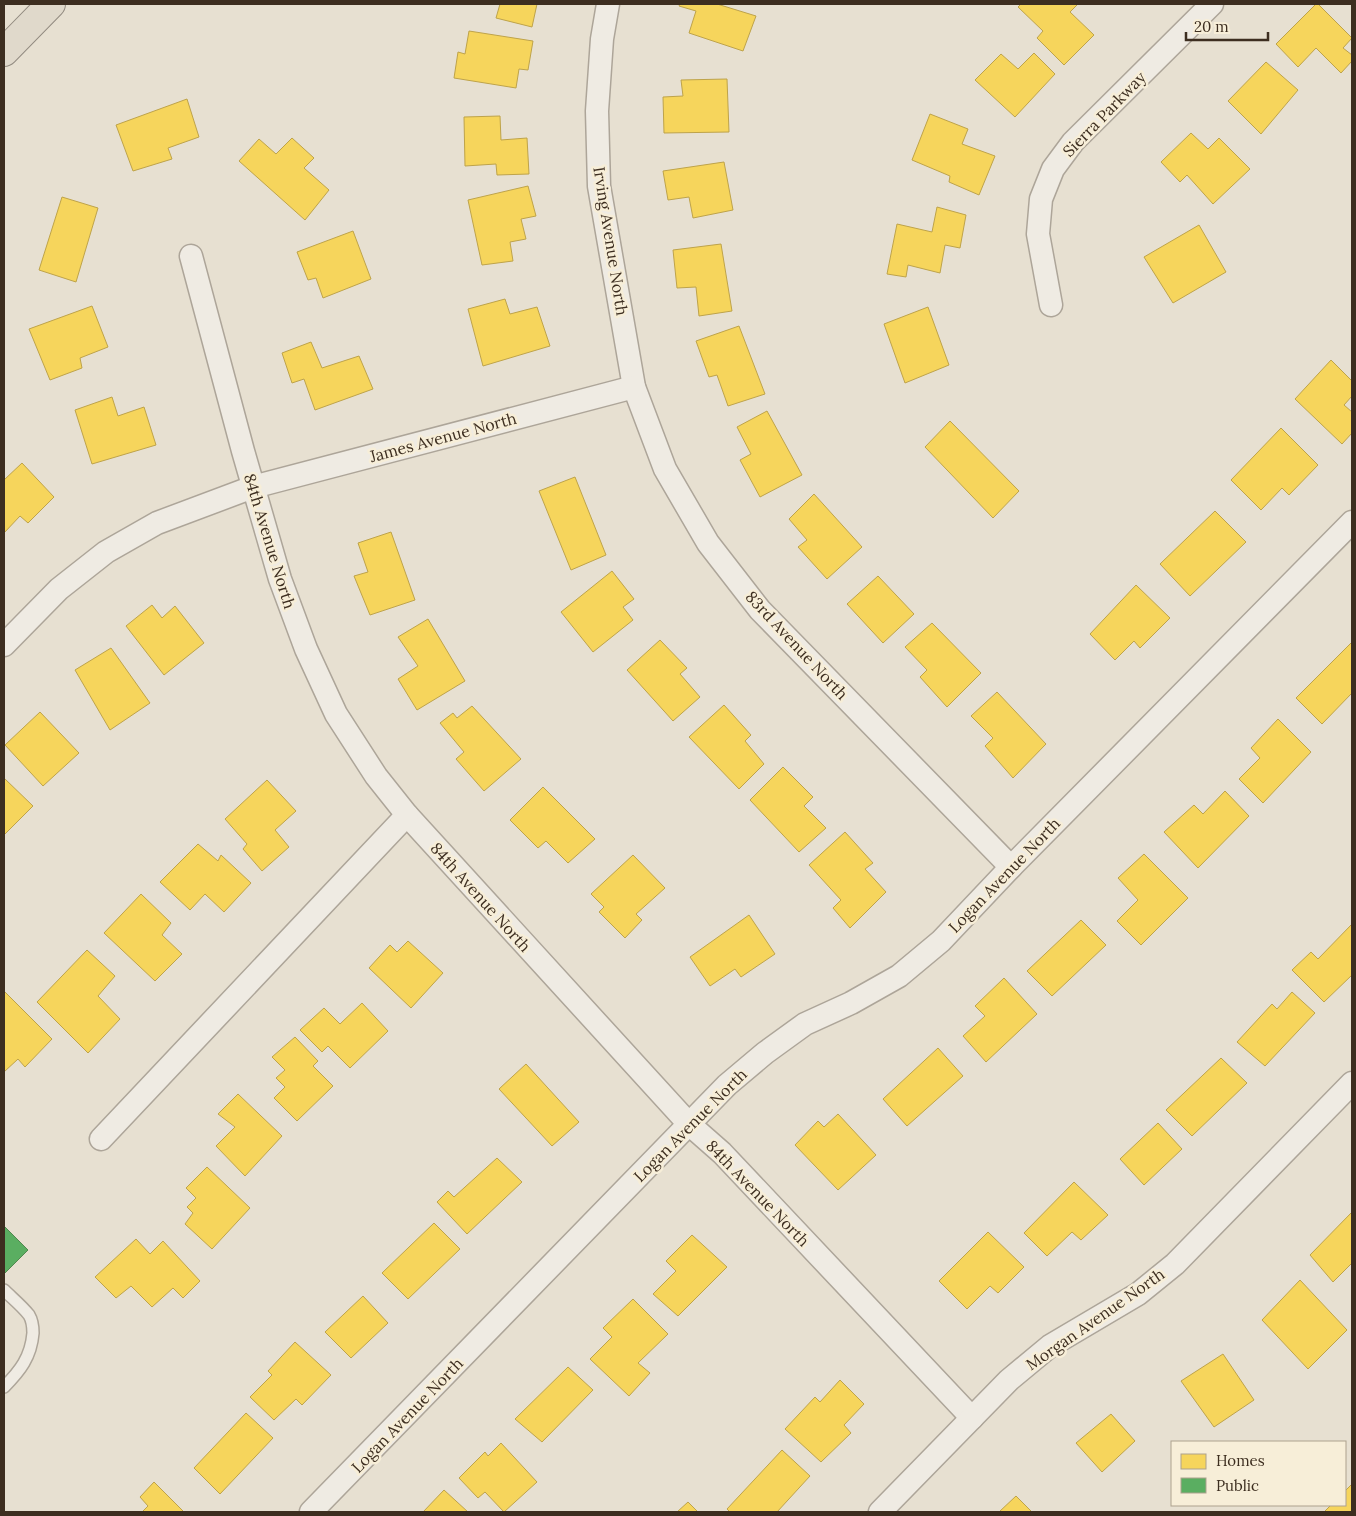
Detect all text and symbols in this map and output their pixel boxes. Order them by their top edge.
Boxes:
scale bar [1186,10,1268,42]
text: 20 m [1194,17,1229,36]
street label: Sierra Parkway [1058,67,1150,161]
street label: Irving Avenue North [589,165,633,317]
street label: James Avenue North [366,408,519,466]
street label: 84th Avenue North [240,471,300,611]
street label: 83rd Avenue North [742,587,853,704]
street label: Logan Avenue North [944,813,1064,937]
street label: 84th Avenue North [427,838,536,956]
street label: Logan Avenue North [629,1064,751,1186]
street label: 84th Avenue North [702,1136,814,1251]
street label: Morgan Avenue North [1022,1263,1168,1374]
street label: Logan Avenue North [347,1353,467,1477]
legend [1171,1441,1346,1506]
text: Homes [1216,1451,1265,1470]
text: Public [1216,1476,1259,1495]

